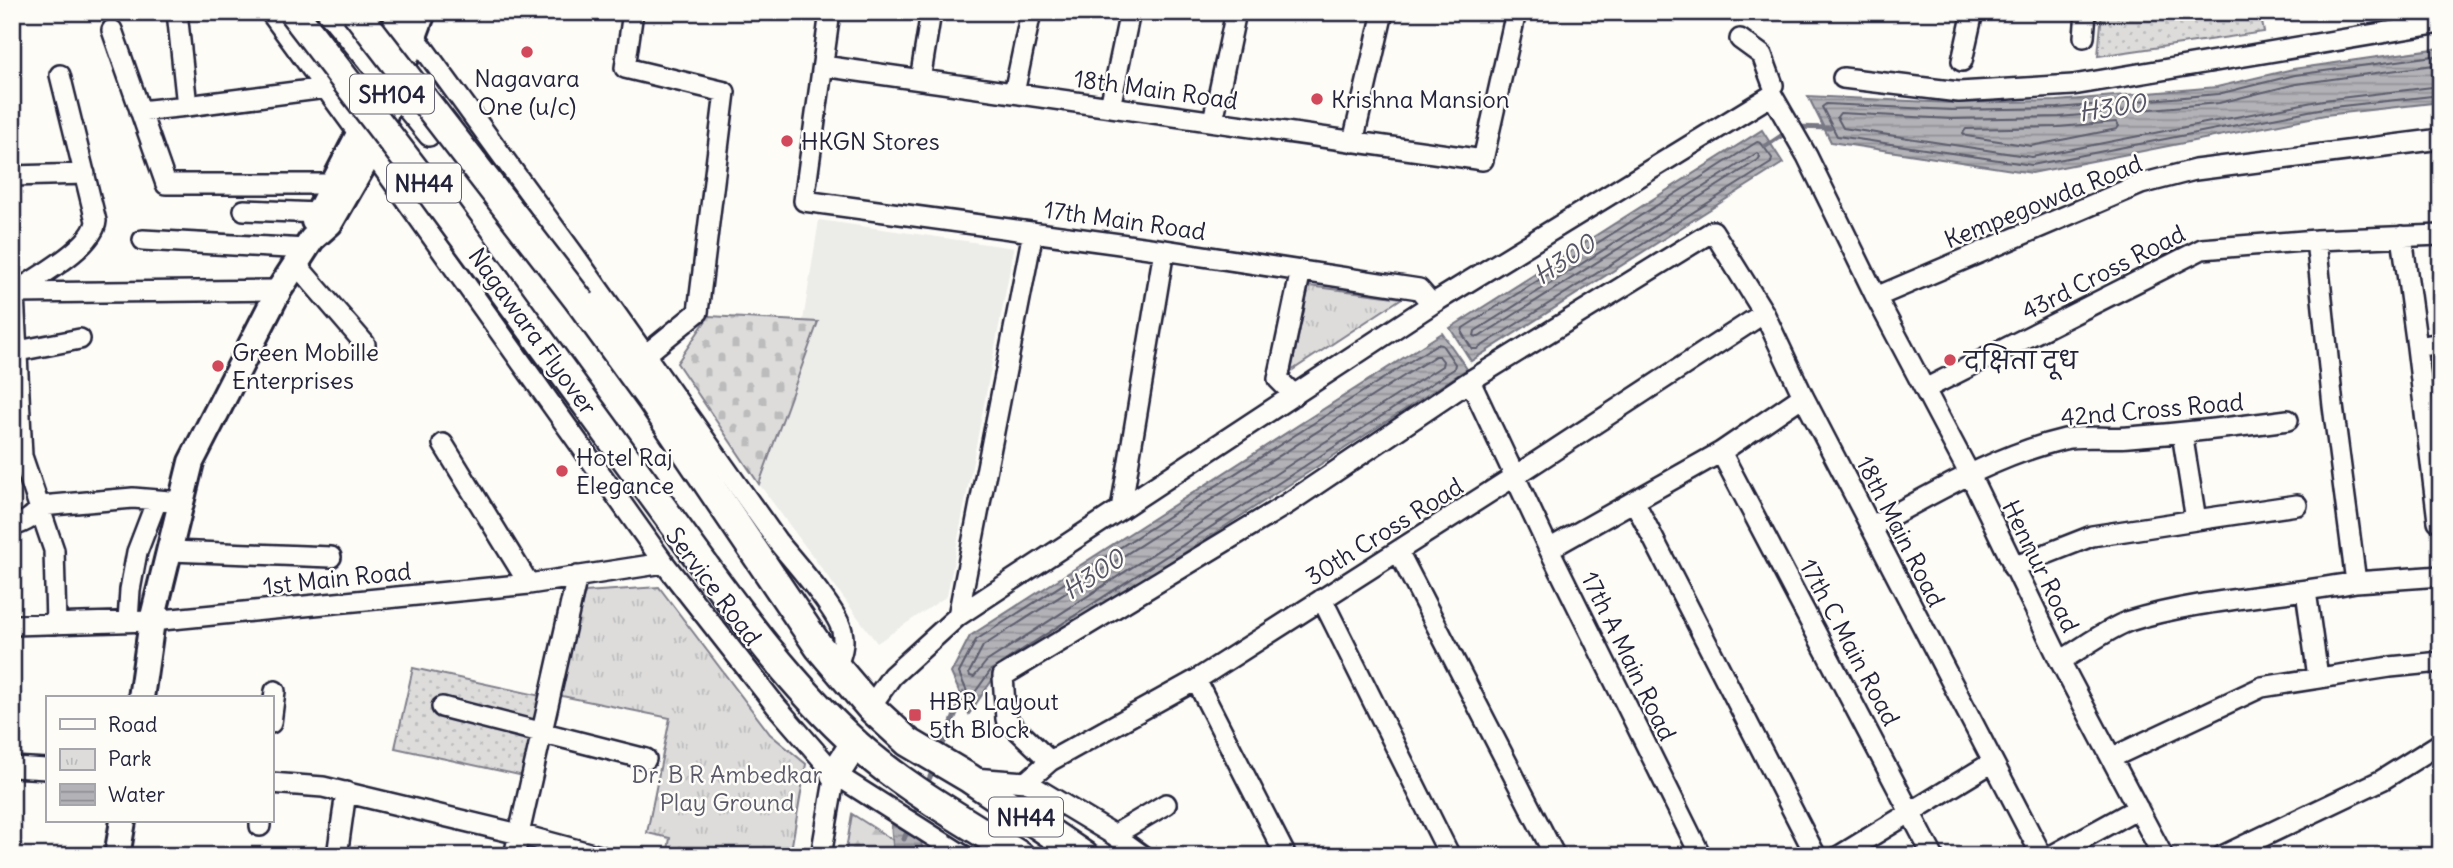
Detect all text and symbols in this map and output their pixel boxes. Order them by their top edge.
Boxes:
marker: Nagavara One (u/c) [519,44,535,60]
place label: Nagavara One (u/c) [474,63,580,121]
street label: 18th Main Road [1072,63,1240,115]
road number: SH104 [350,74,434,114]
place label: Krishna Mansion [1331,84,1510,114]
water label: H300 [2076,85,2150,129]
marker: Krishna Mansion [1309,91,1325,107]
place label: HKGN Stores [801,126,940,156]
marker: HKGN Stores [779,133,795,149]
street label: Kempegowda Road [1940,148,2146,254]
road number: NH44 [387,164,461,202]
street label: 17th Main Road [1042,194,1208,246]
street label: 43rd Cross Road [2016,218,2190,326]
water label: H300 [1527,225,1603,292]
street label: Nagawara Flyover [462,242,604,421]
place label: Green Mobille Enterprises [232,337,379,395]
place label: दक्षिता दूध [1962,343,2080,380]
marker: दक्षिता दूध [1942,352,1958,368]
marker: Green Mobille Enterprises [210,358,226,374]
street label: 42nd Cross Road [2059,386,2245,432]
place label: Hotel Raj Elegance [576,442,674,500]
street label: 18th Main Road [1850,451,1952,611]
marker: Hotel Raj Elegance [554,463,570,479]
street label: 30th Cross Road [1300,471,1468,591]
street label: Hennur Road [1996,495,2086,637]
street label: Service Road [660,521,768,651]
water label: H300 [1056,540,1132,607]
street label: 17th C Main Road [1793,553,1907,731]
street label: 1st Main Road [262,555,412,601]
street label: 17th A Main Road [1575,567,1683,745]
place label: HBR Layout 5th Block [929,686,1059,744]
legend [46,696,273,822]
marker: HBR Layout 5th Block [907,707,923,723]
text: Road [108,711,157,738]
text: Park [108,745,151,772]
park label: Dr. B R Ambedkar Play Ground [632,759,823,817]
text: Water [108,781,166,808]
road number: NH44 [989,797,1063,836]

